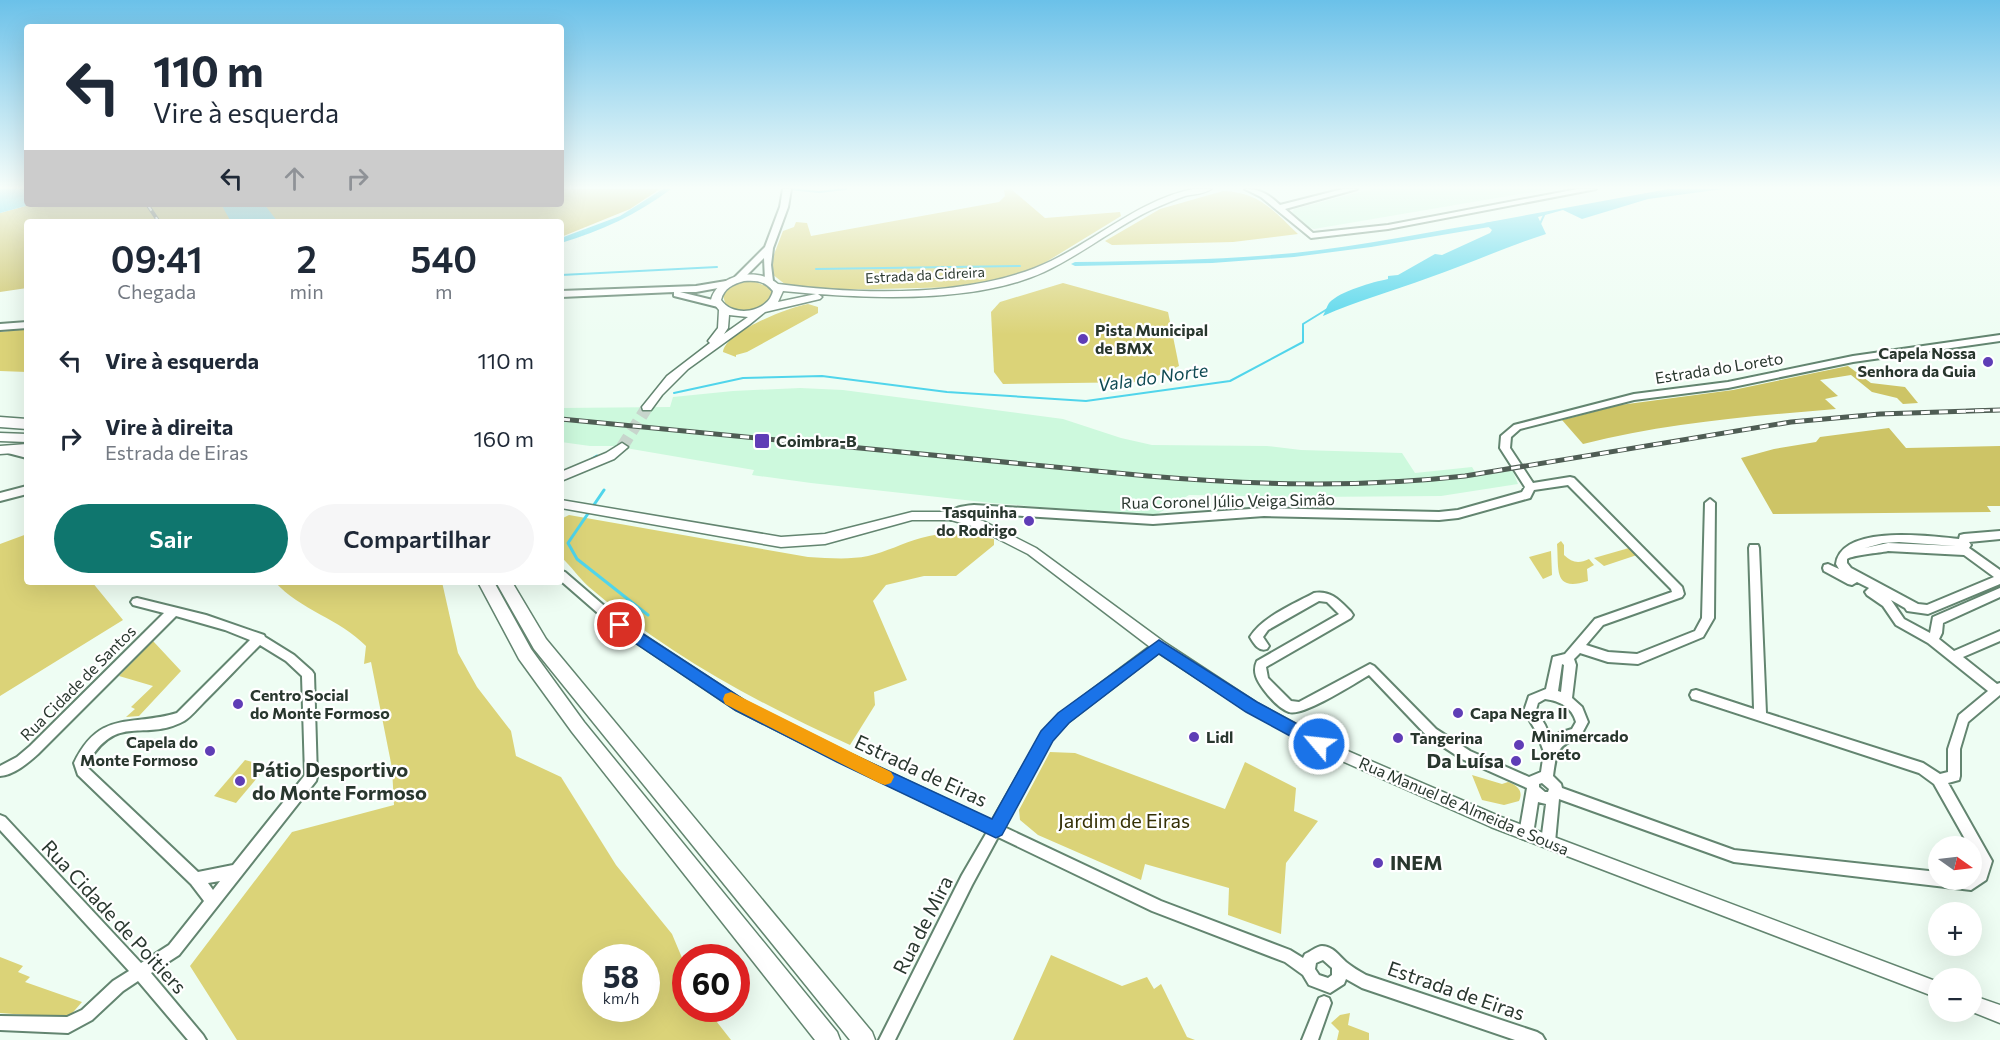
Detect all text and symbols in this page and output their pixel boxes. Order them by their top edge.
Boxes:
text: 110 m [153,44,264,96]
icon: left [54,48,132,126]
text: Vire à esquerda [153,96,339,129]
icon: left [215,162,248,195]
icon: ahead [278,162,311,195]
icon: right [341,162,374,195]
text: 09:41 [111,236,203,280]
text: 2 [296,236,317,280]
text: 540 [411,236,477,280]
street label: Estrada da Cidreira [865,263,985,286]
text: Chegada [117,279,196,303]
text: min [290,279,324,303]
text: m [435,279,453,303]
place label: Pista Municipal de BMX [1095,320,1208,357]
marker: Pista Municipal de BMX [1076,332,1090,346]
place label: Capela Nossa Senhora da Guia [1857,343,1976,380]
icon: left [54,344,87,377]
text: Vire à esquerda [105,347,259,374]
text: 110 m [477,347,534,374]
street label: Estrada do Loreto [1653,348,1784,387]
marker: Capela Nossa Senhora da Guia [1981,355,1995,369]
water label: Vala do Norte [1096,358,1210,396]
text: Vire à direita [105,413,233,440]
icon: right [54,422,87,455]
text: 160 m [473,425,534,452]
place label: Coimbra-B [776,431,857,450]
marker: Coimbra-B [753,432,771,450]
text: Estrada de Eiras [105,440,248,464]
street label: Rua Coronel Júlio Veiga Simão [1121,489,1335,512]
place label: Tasquinha do Rodrigo [936,502,1017,539]
button: Sair [54,504,288,573]
button: Compartilhar [300,504,534,573]
marker: Tasquinha do Rodrigo [1022,514,1036,528]
pin [594,599,645,650]
icon: arrive [603,608,636,641]
street label: Rua Cidade de Santos [16,621,139,744]
place label: Centro Social do Monte Formoso [250,685,390,722]
marker: Centro Social do Monte Formoso [231,697,245,711]
place label: Capa Negra II [1470,703,1568,722]
marker: Capa Negra II [1451,706,1465,720]
position arrow [1287,712,1351,776]
place label: Minimercado Loreto [1531,726,1629,763]
place label: Lidl [1206,727,1233,746]
place label: Tangerina [1410,728,1483,747]
street label: Estrada de Eiras [851,729,992,811]
marker: Lidl [1187,730,1201,744]
marker: Tangerina [1391,731,1405,745]
place label: Capela do Monte Formoso [80,732,198,769]
marker: Minimercado Loreto [1512,738,1526,752]
marker: Capela do Monte Formoso [203,744,217,758]
place label: Da Luísa [1427,748,1504,772]
street label: Rua Manuel de Almeida e Sousa [1356,753,1572,858]
marker: Da Luísa [1509,754,1523,768]
place label: Pátio Desportivo do Monte Formoso [252,757,427,804]
marker: Pátio Desportivo do Monte Formoso [233,774,247,788]
park label: Jardim de Eiras [1058,808,1190,832]
street label: Rua Cidade de Poitiers [37,834,192,998]
north arrow [1928,836,1982,890]
map controls [1928,836,1982,1022]
place label: INEM [1390,850,1443,874]
marker: INEM [1371,856,1385,870]
street label: Rua de Mira [887,871,957,978]
button: + [1928,902,1982,956]
speed limit sign: 60 [672,944,750,1022]
street label: Estrada de Eiras [1385,955,1528,1025]
text: 58 [603,957,639,994]
button: − [1928,968,1982,1022]
text: km/h [603,989,639,1007]

